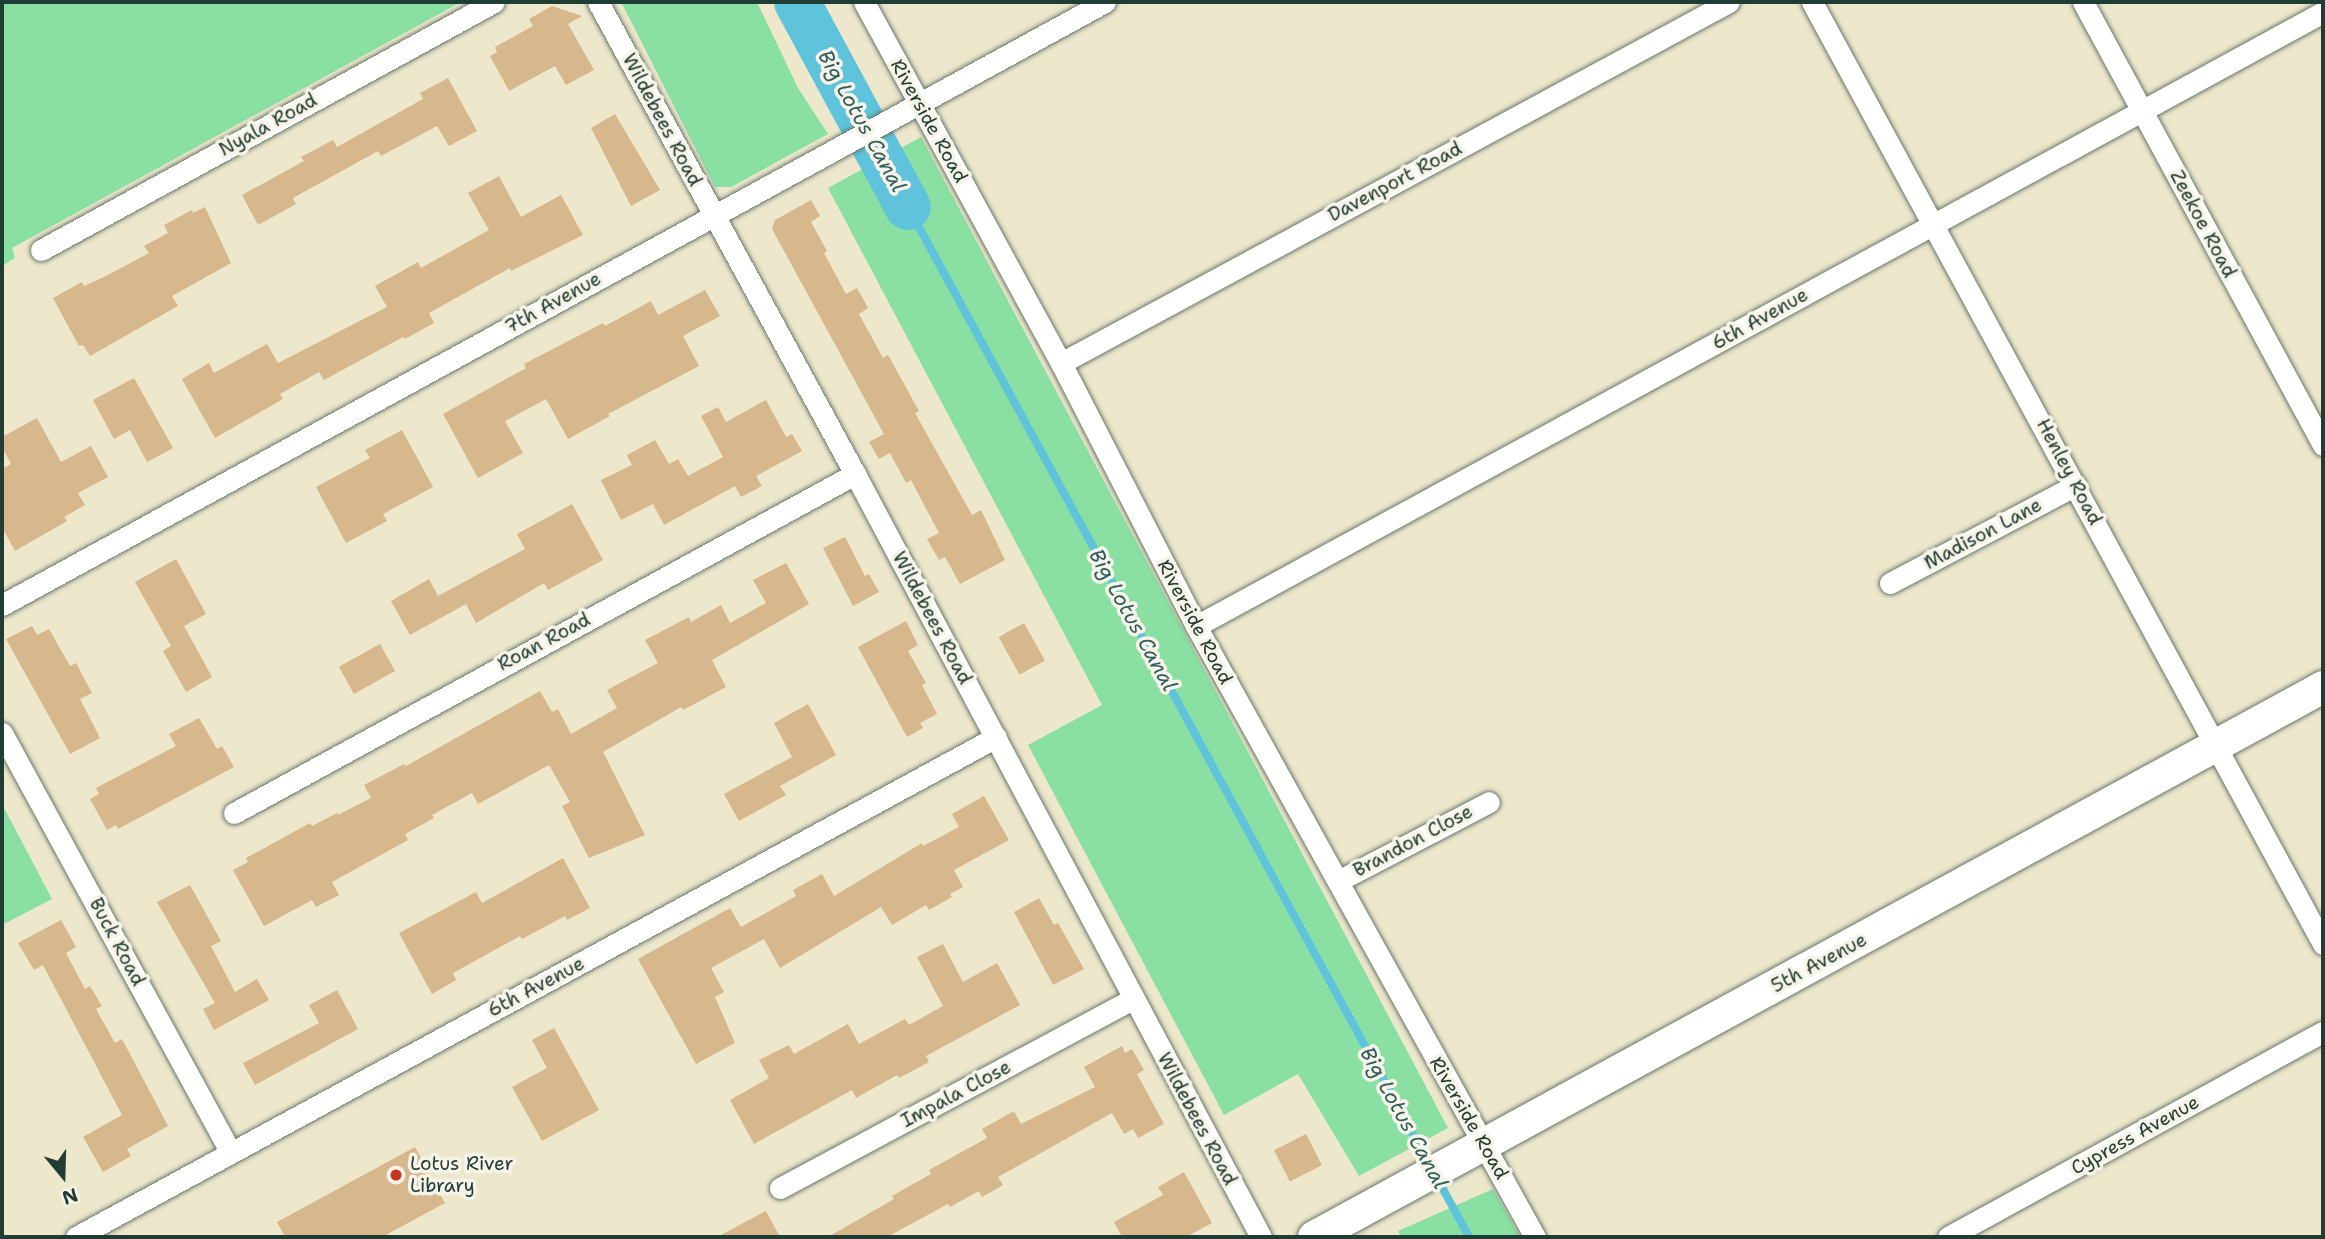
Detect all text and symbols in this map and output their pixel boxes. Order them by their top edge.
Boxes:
water label: Big Lotus Canal [813,46,911,196]
street label: Wildebees Road [617,50,707,190]
street label: Riverside Road [886,55,972,187]
street label: Nyala Road [215,89,321,161]
street label: Davenport Road [1324,137,1466,227]
street label: Zeekoe Road [2165,166,2241,282]
street label: 7th Avenue [501,267,605,339]
street label: 6th Avenue [1708,283,1812,355]
street label: Henley Road [2031,415,2107,529]
street label: Madison Lane [1920,493,2046,575]
water label: Big Lotus Canal [1084,545,1182,695]
street label: Wildebees Road [887,548,977,688]
street label: Riverside Road [1153,556,1237,688]
street label: Roan Road [494,608,594,676]
street label: Brandon Close [1349,800,1477,882]
street label: Buck Road [84,894,150,990]
street label: 5th Avenue [1767,928,1871,998]
street label: 6th Avenue [484,952,588,1022]
water label: Big Lotus Canal [1355,1043,1453,1193]
street label: Wildebees Road [1152,1049,1242,1189]
street label: Riverside Road [1425,1053,1513,1183]
street label: Impala Close [897,1056,1015,1132]
street label: Cypress Avenue [2067,1090,2203,1180]
north arrow [28,1141,98,1211]
place label: Lotus River Library [410,1153,513,1197]
marker: Lotus River Library [388,1167,404,1183]
text: N [59,1182,81,1211]

